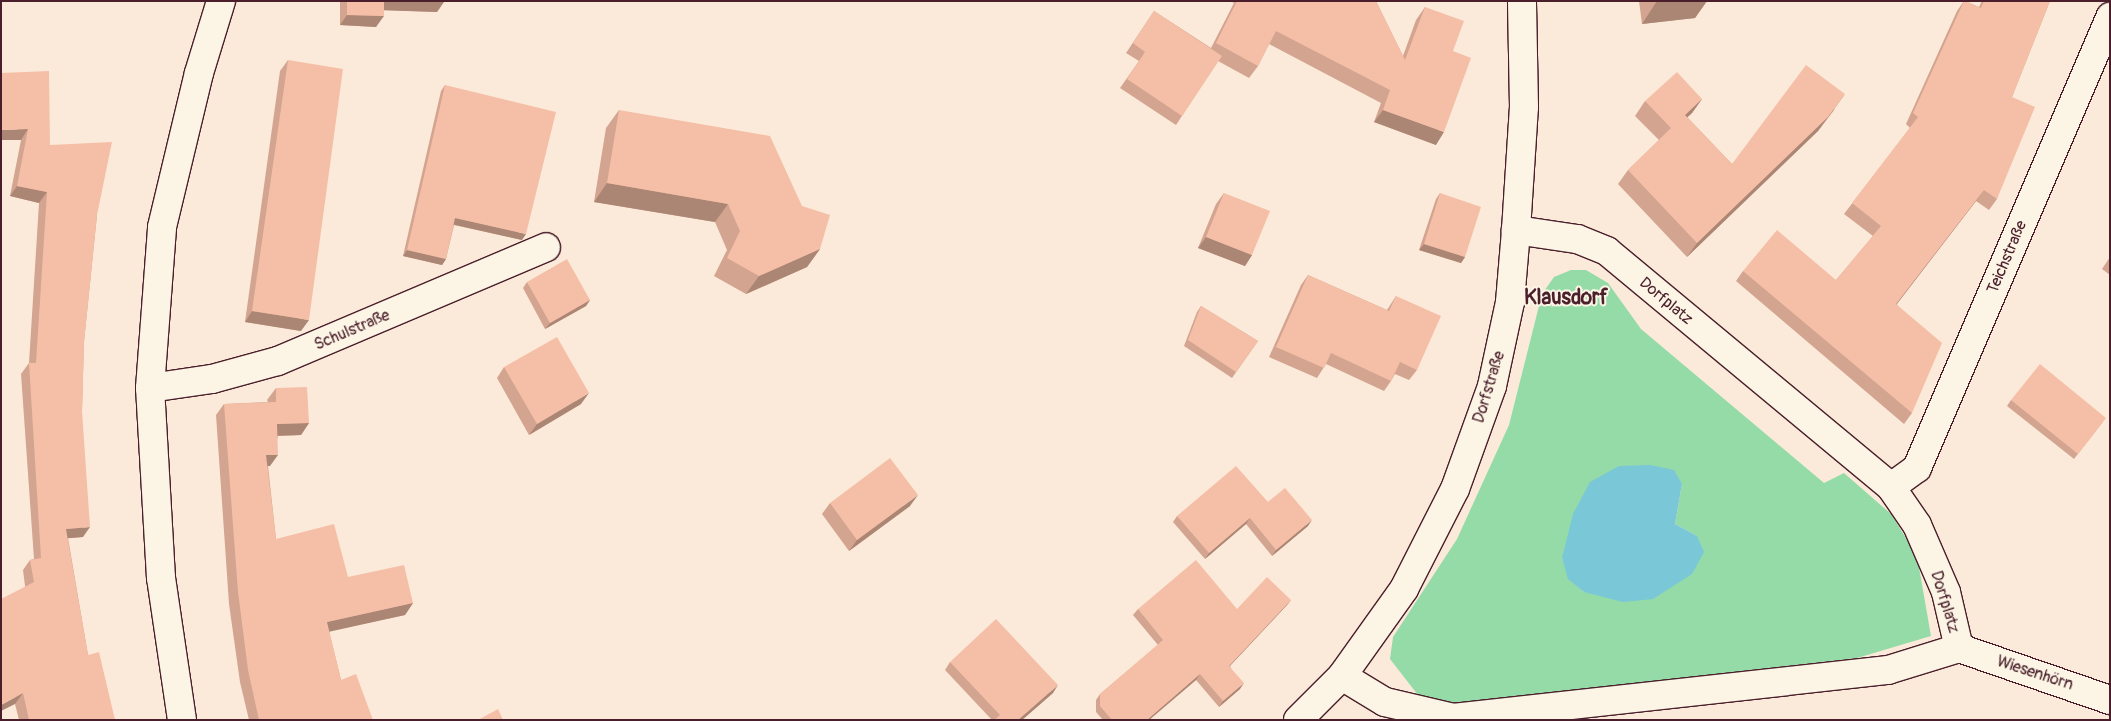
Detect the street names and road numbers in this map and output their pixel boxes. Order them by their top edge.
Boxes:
street label: Teichstraße [1983,218,2031,296]
street label: Dorfplatz [1635,273,1697,329]
street label: Schulstraße [311,305,393,355]
street label: Dorfstraße [1469,349,1509,425]
street label: Dorfplatz [1926,569,1964,635]
street label: Wiesenhörn [1994,652,2076,694]

